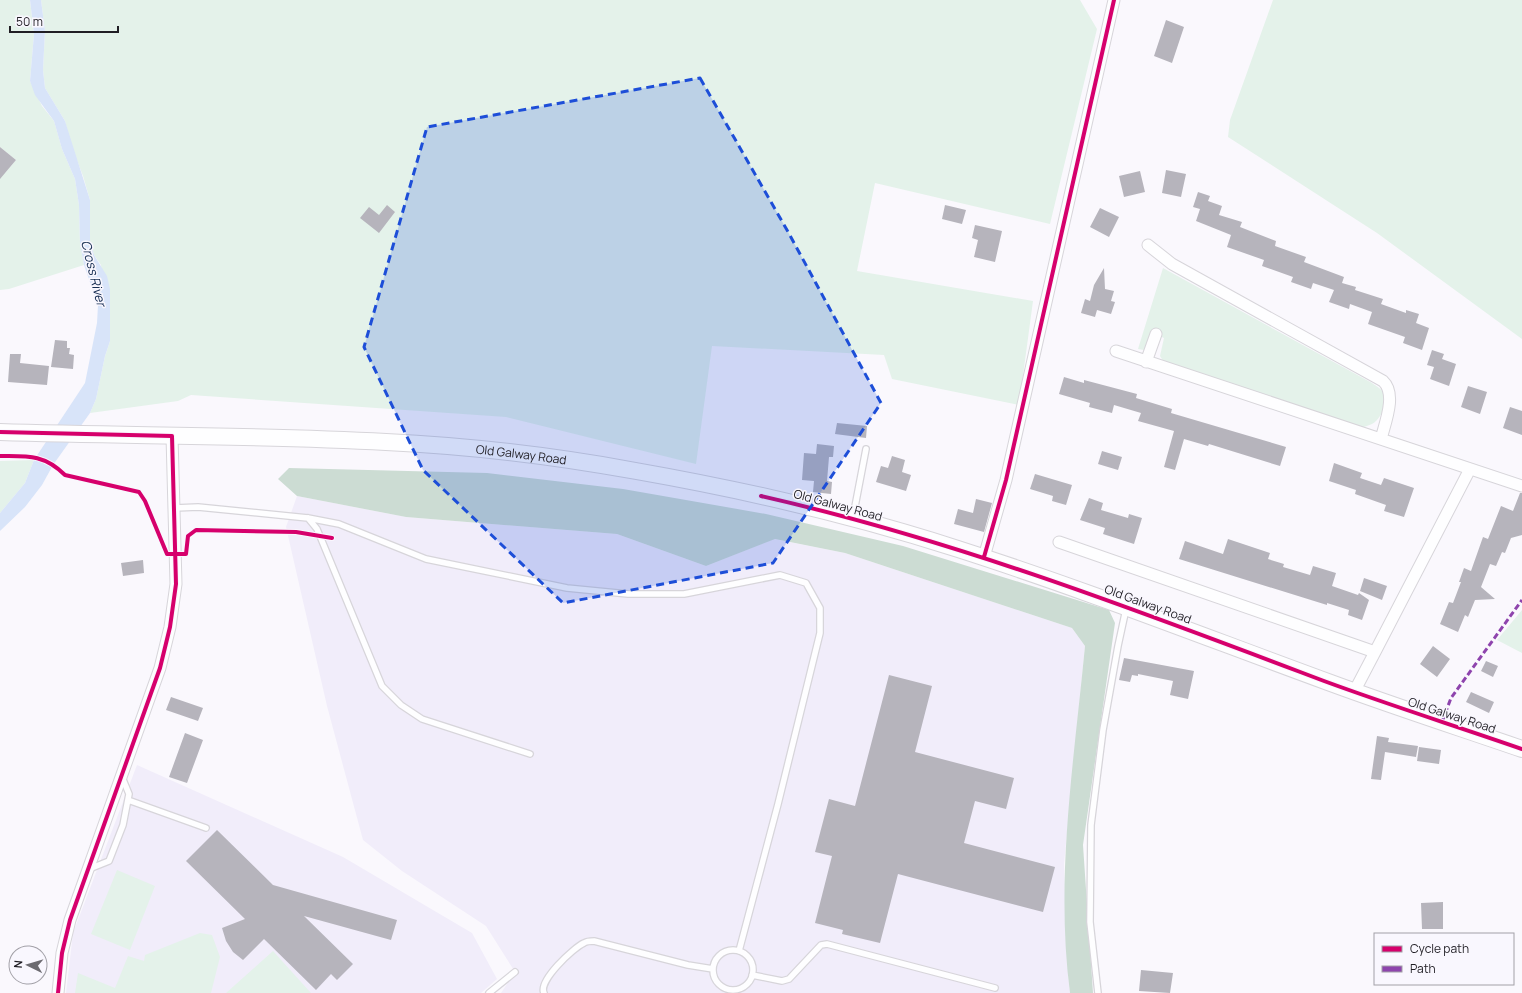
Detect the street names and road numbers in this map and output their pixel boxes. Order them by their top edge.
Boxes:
street label: Old Galway Road [475,440,568,468]
street label: Old Galway Road [792,485,884,525]
street label: Old Galway Road [1102,580,1194,628]
street label: Old Galway Road [1406,693,1498,737]

